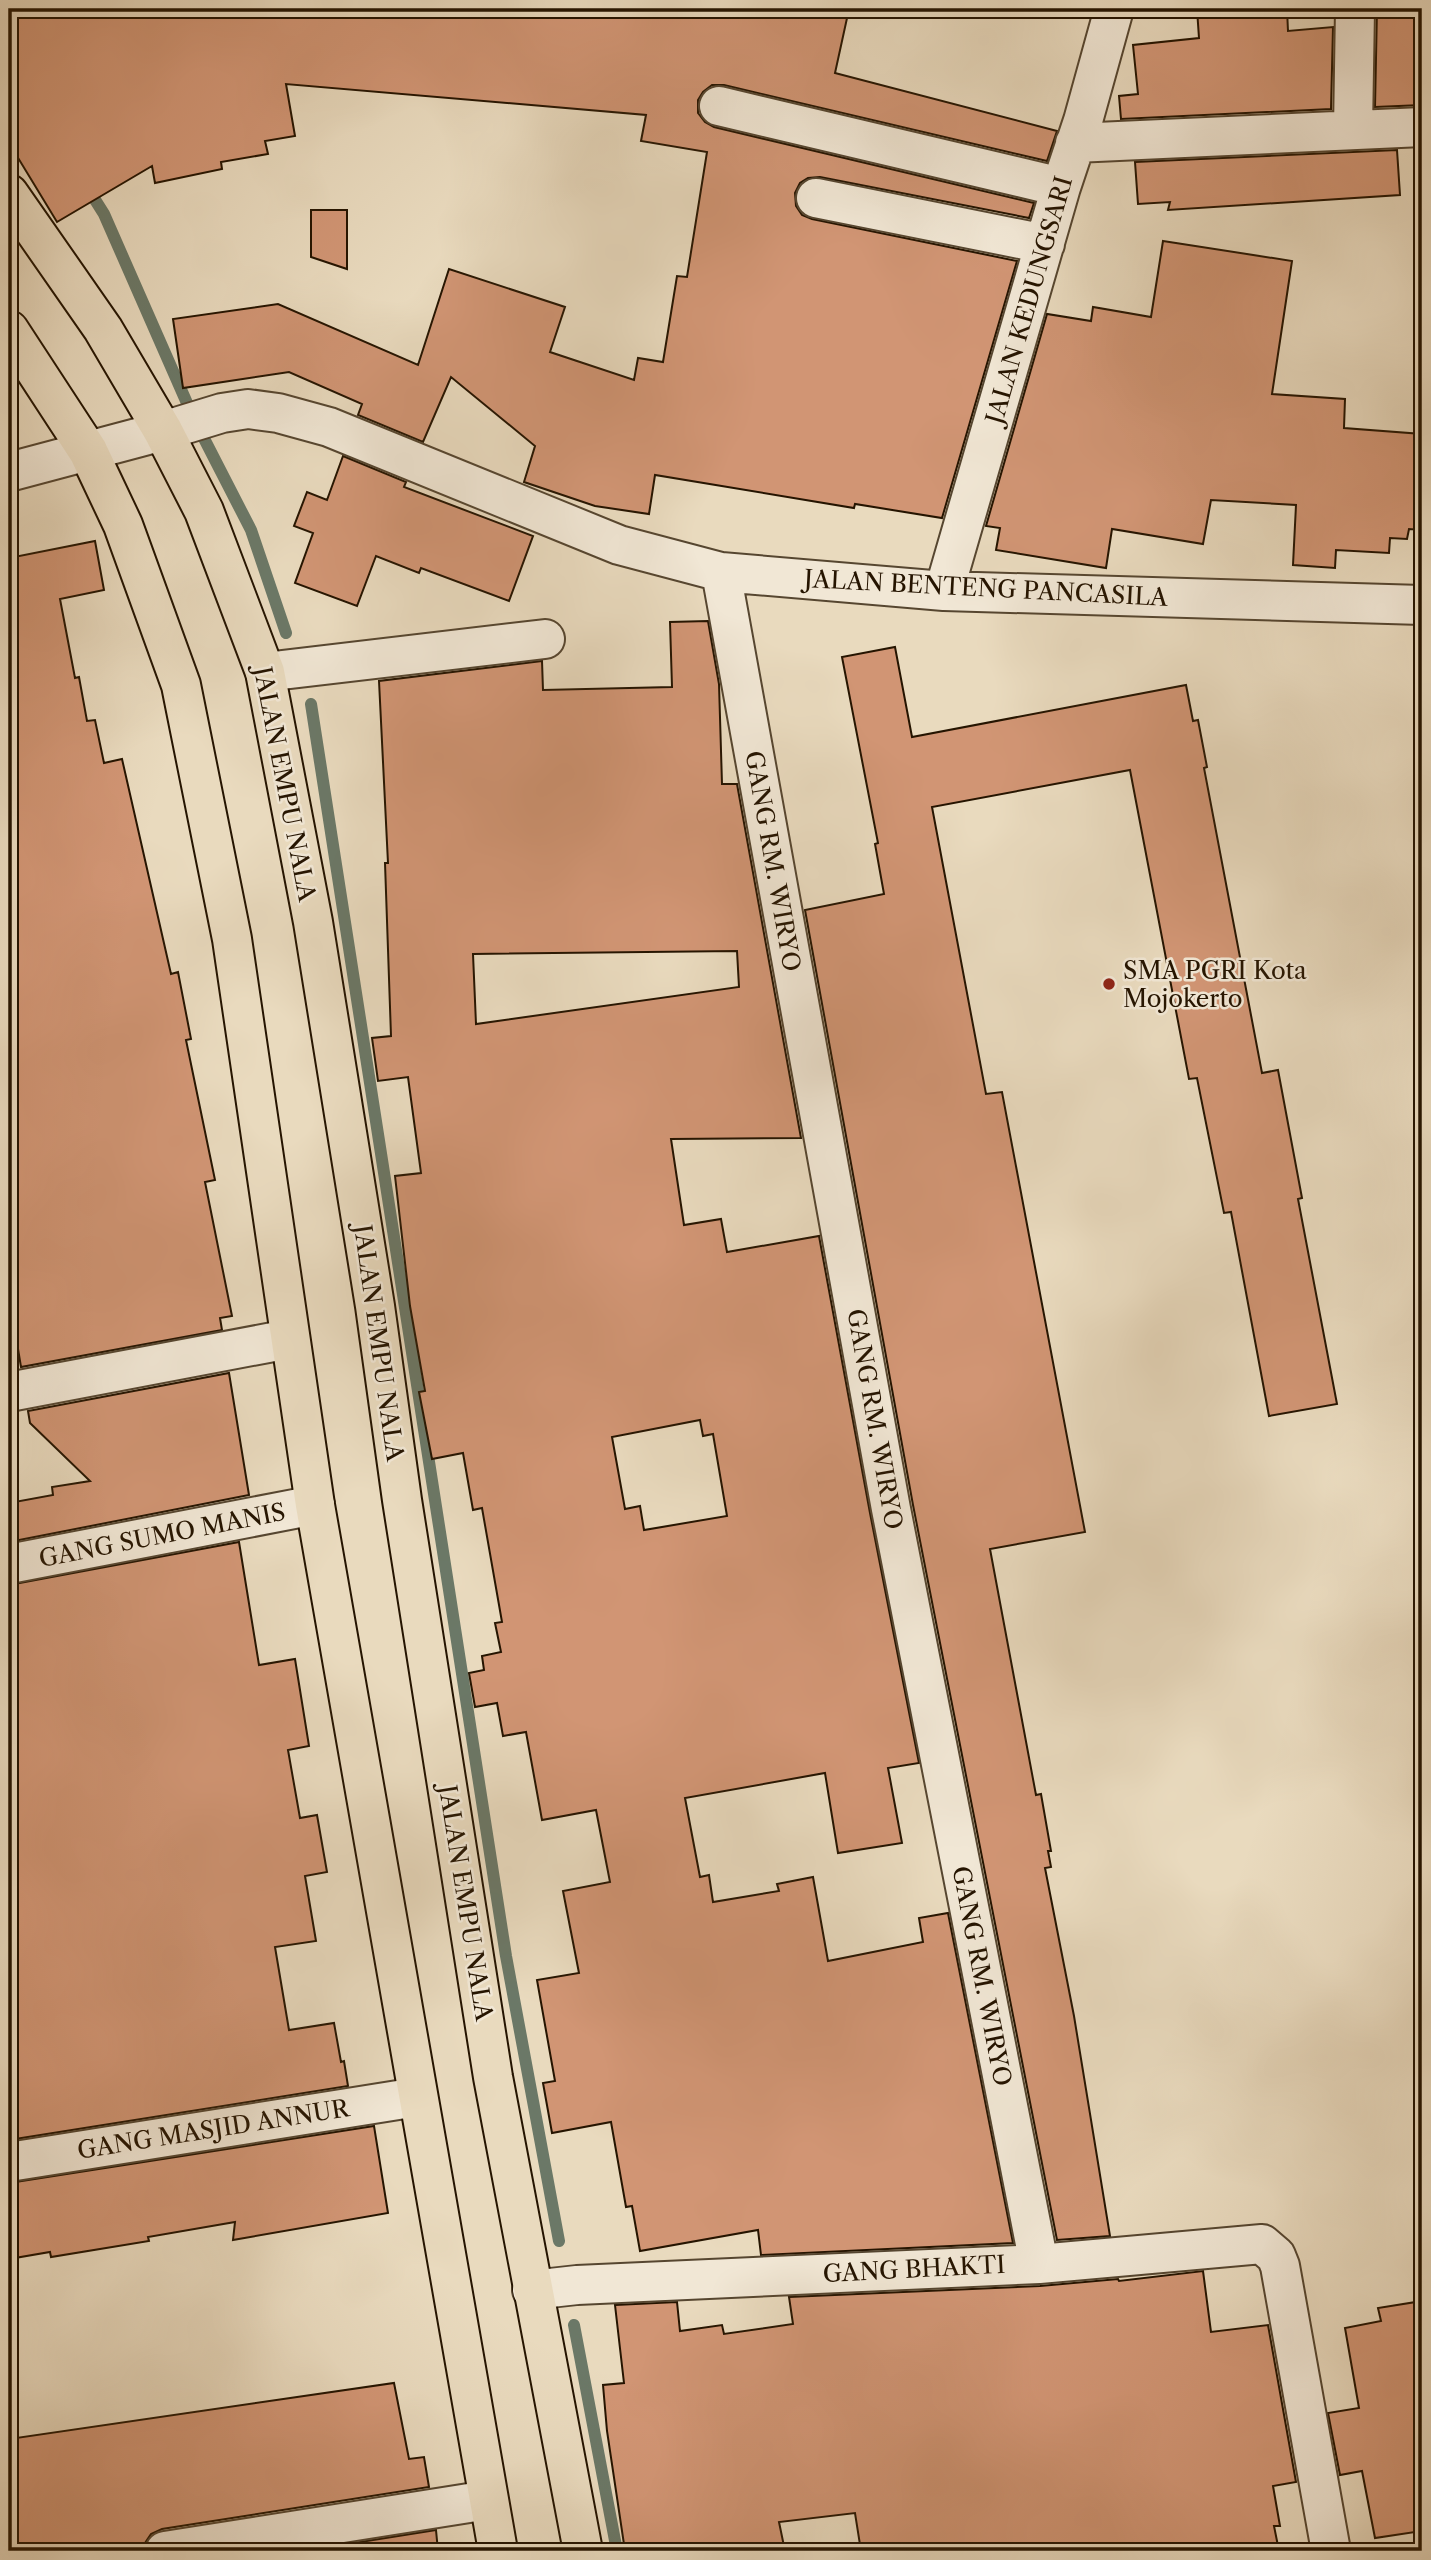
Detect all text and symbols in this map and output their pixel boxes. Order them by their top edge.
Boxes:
street label: JALAN KEDUNGSARI [979,173,1078,431]
street label: JALAN BENTENG PANCASILA [799,564,1170,612]
street label: JALAN EMPU NALA [247,660,322,905]
street label: GANG RM. WIRYO [739,748,807,974]
place label: SMA PGRI Kota Mojokerto [1123,956,1307,1013]
marker: SMA PGRI Kota Mojokerto [1101,976,1117,992]
street label: JALAN EMPU NALA [347,1219,410,1464]
street label: GANG RM. WIRYO [841,1306,909,1532]
street label: GANG SUMO MANIS [36,1497,288,1573]
street label: JALAN EMPU NALA [432,1779,499,2024]
street label: GANG RM. WIRYO [946,1864,1018,2088]
street label: GANG MASJID ANNUR [75,2093,352,2165]
street label: GANG BHAKTI [822,2250,1006,2288]

